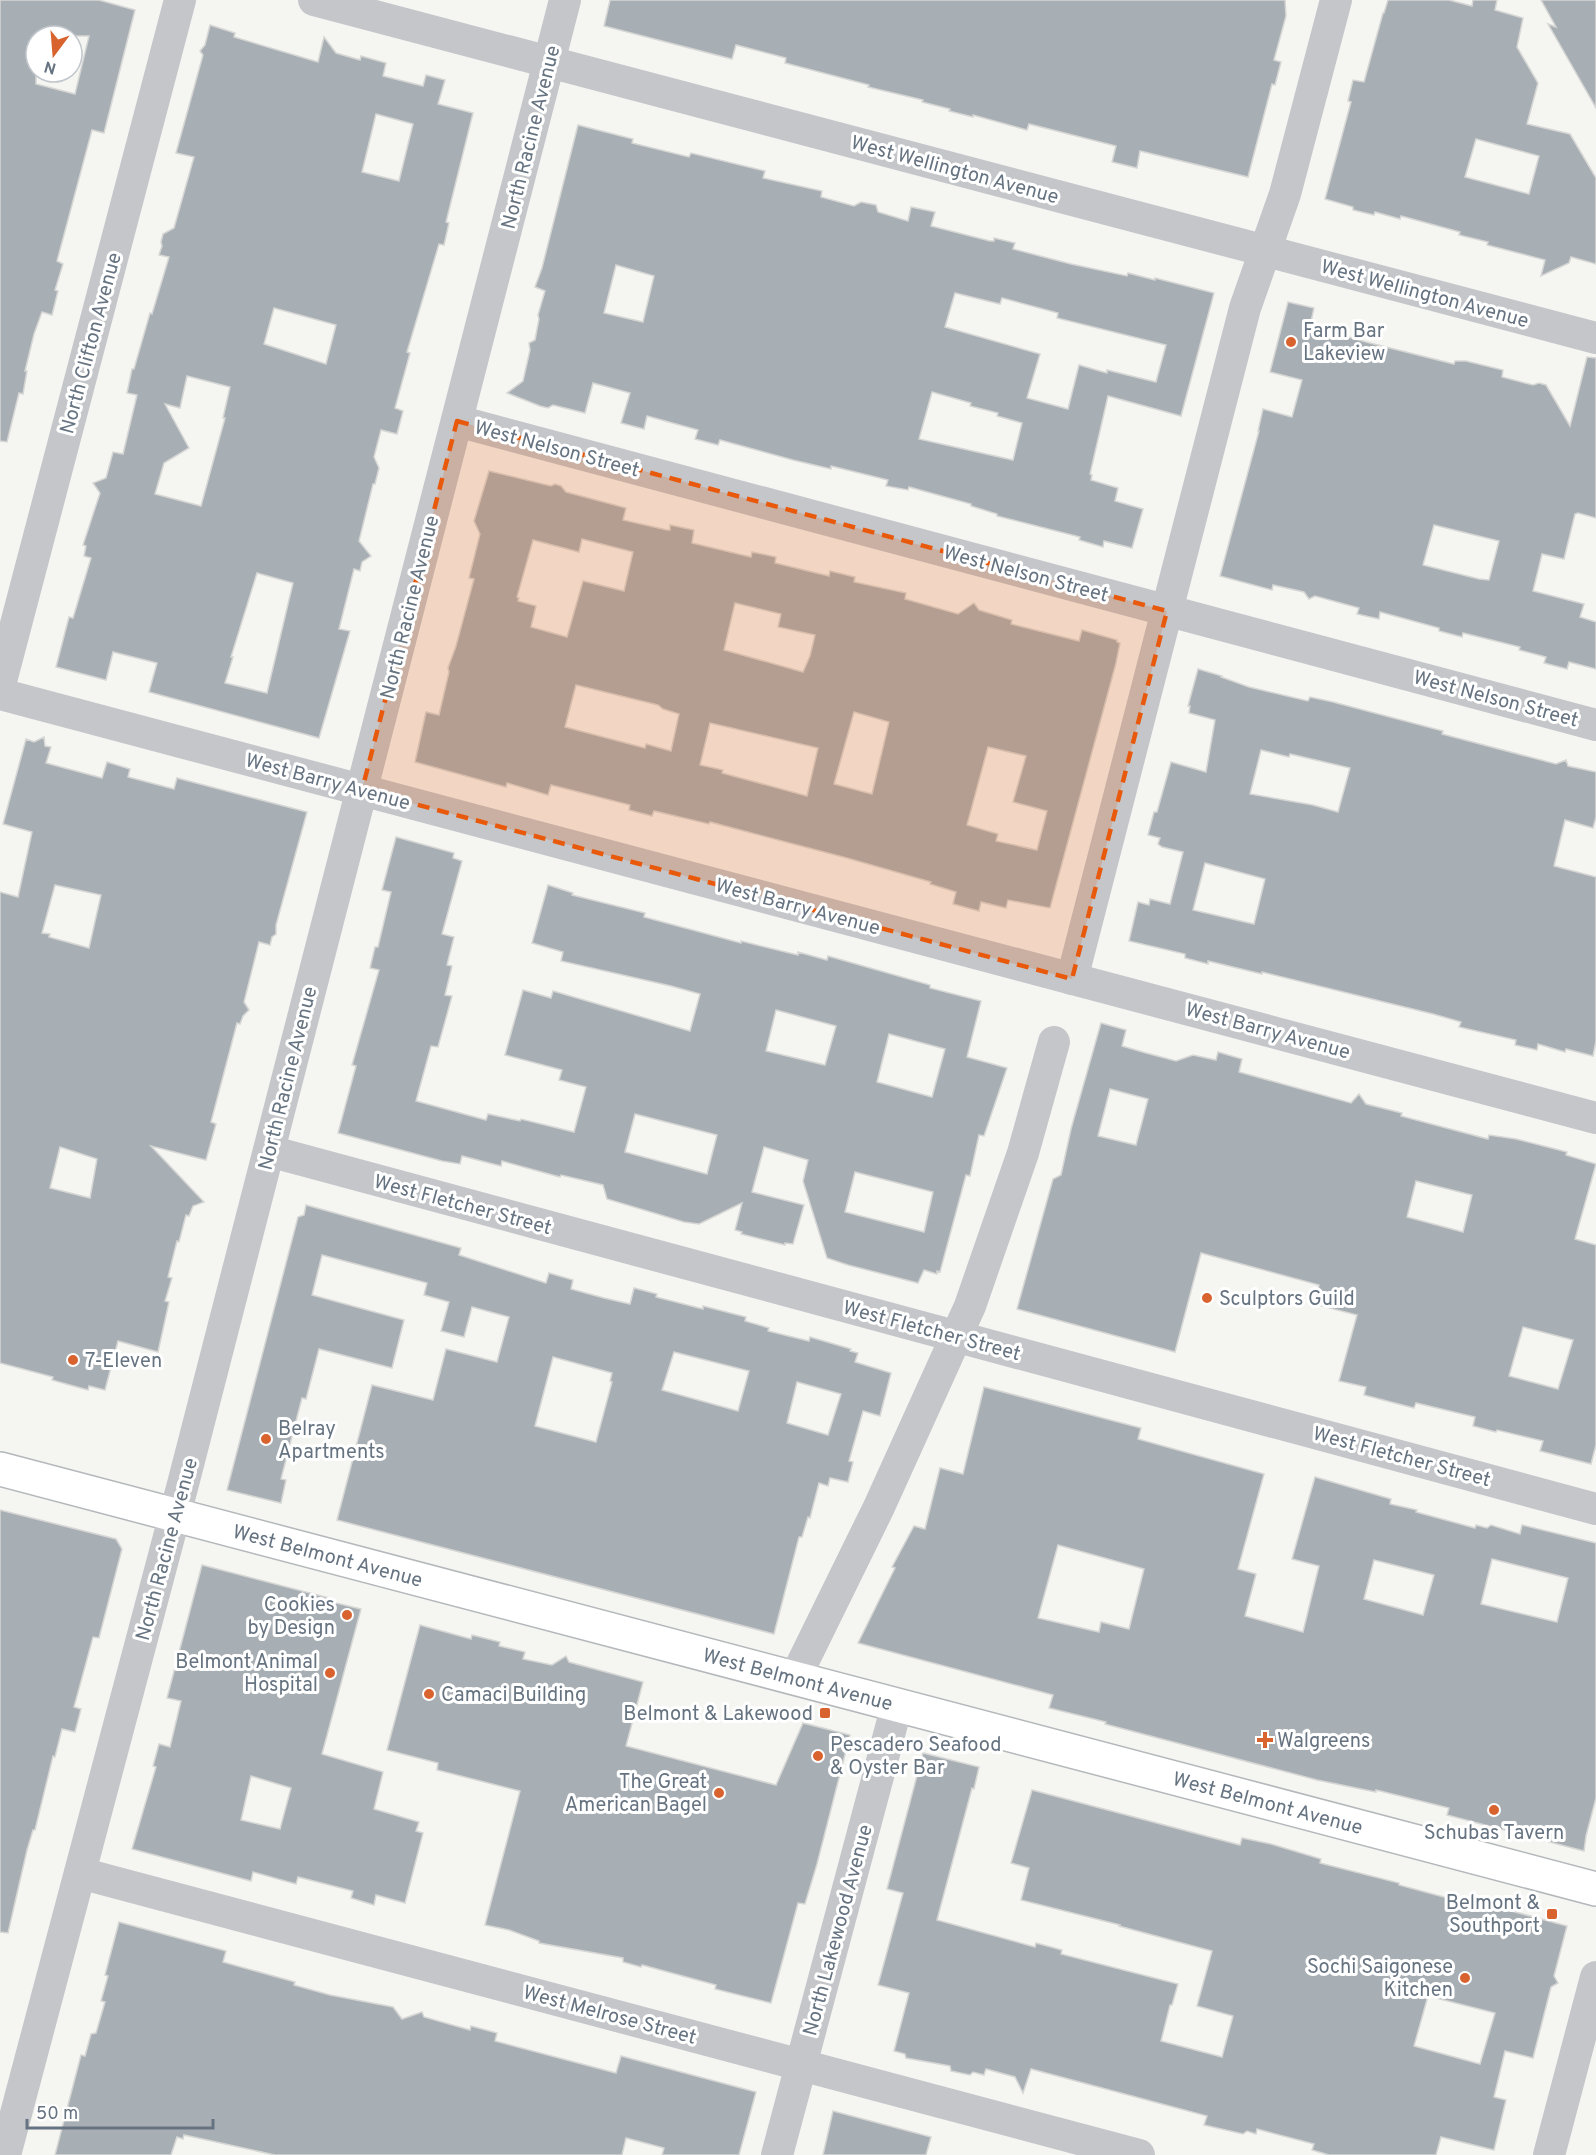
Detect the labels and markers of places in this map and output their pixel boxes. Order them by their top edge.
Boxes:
place label: Farm Bar Lakeview [1303,319,1385,368]
marker: Farm Bar Lakeview [1284,335,1298,349]
place label: Sculptors Guild [1219,1287,1355,1313]
marker: Sculptors Guild [1200,1291,1214,1305]
place label: 7-Eleven [85,1349,162,1375]
marker: 7-Eleven [66,1353,80,1367]
place label: Belray Apartments [278,1417,385,1466]
marker: Belray Apartments [259,1432,273,1446]
place label: Cookies by Design [247,1593,335,1642]
marker: Cookies by Design [340,1608,354,1622]
place label: Belmont Animal Hospital [175,1650,318,1699]
marker: Belmont Animal Hospital [323,1666,337,1680]
place label: Camaci Building [441,1683,586,1709]
marker: Camaci Building [422,1687,436,1701]
place label: Belmont & Lakewood [623,1702,813,1728]
marker: Belmont & Lakewood [818,1706,832,1720]
place label: Walgreens [1277,1729,1370,1755]
place label: Pescadero Seafood & Oyster Bar [830,1733,1002,1782]
marker: Walgreens [1258,1733,1272,1747]
marker: Pescadero Seafood & Oyster Bar [811,1749,825,1763]
place label: The Great American Bagel [565,1770,707,1819]
marker: The Great American Bagel [712,1786,726,1800]
marker: Schubas Tavern [1487,1803,1501,1817]
place label: Schubas Tavern [1424,1821,1564,1847]
place label: Belmont & Southport [1446,1891,1540,1940]
marker: Belmont & Southport [1545,1907,1559,1921]
place label: Sochi Saigonese Kitchen [1307,1955,1453,2004]
marker: Sochi Saigonese Kitchen [1458,1971,1472,1985]

